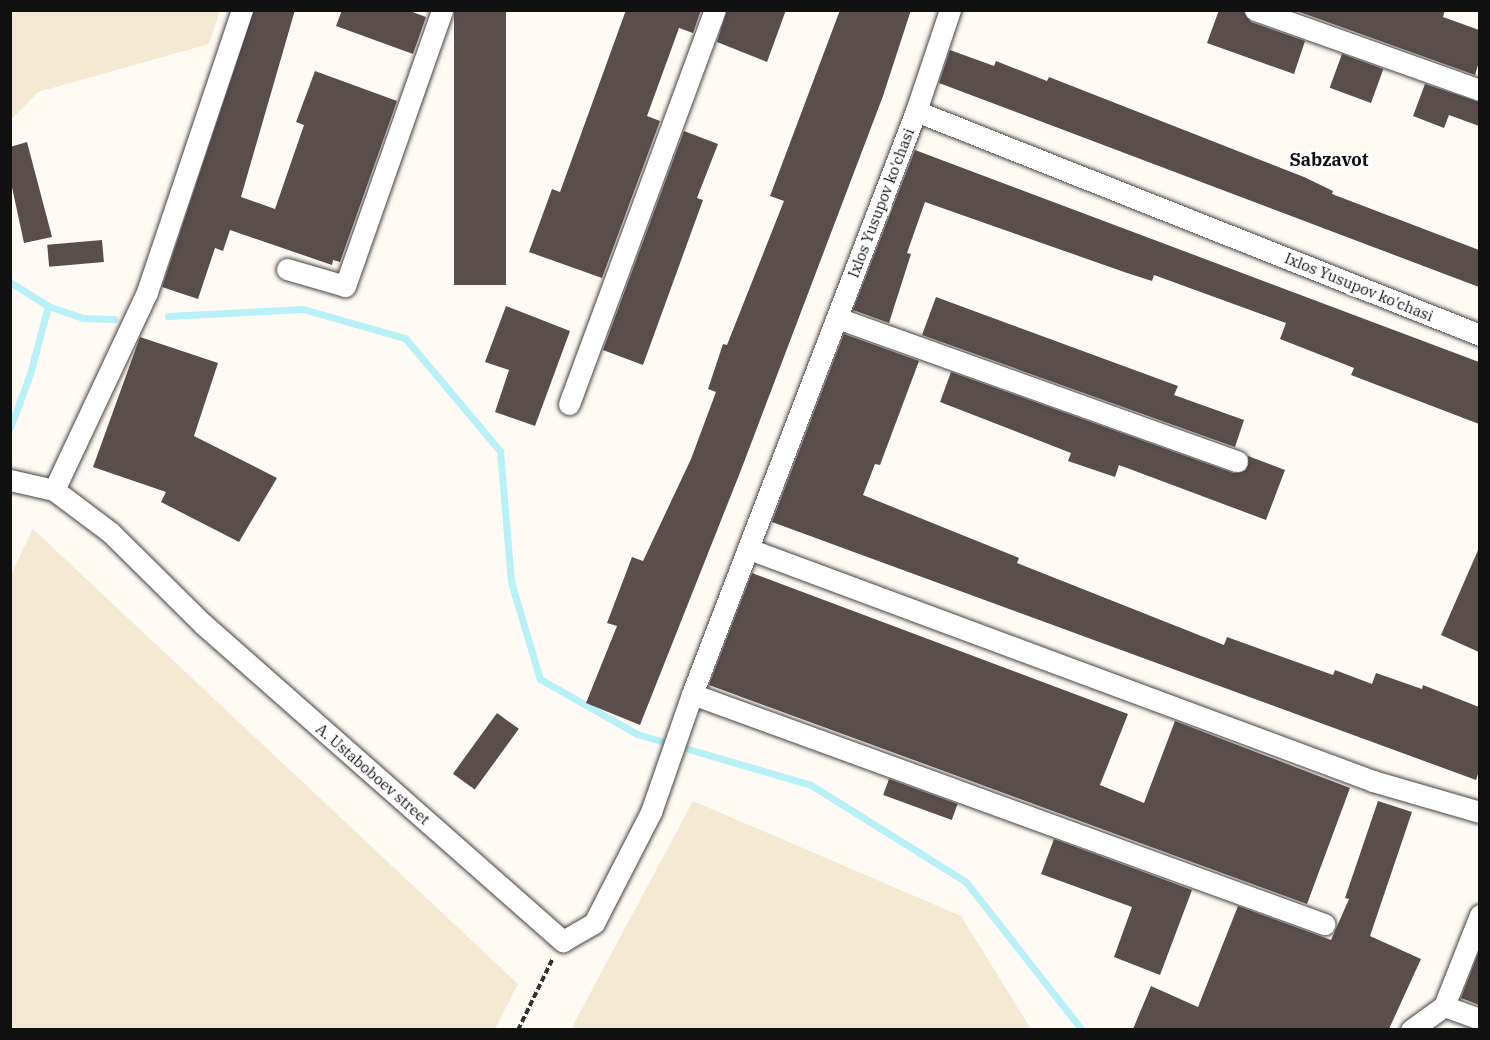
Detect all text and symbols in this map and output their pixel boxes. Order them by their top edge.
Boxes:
street label: Ixlos Yusupov ko'chasi [844,126,918,280]
district label: Sabzavot [1289,149,1369,171]
street label: Ixlos Yusupov ko'chasi [1282,249,1436,325]
street label: A. Ustaboboev street [312,720,434,828]

